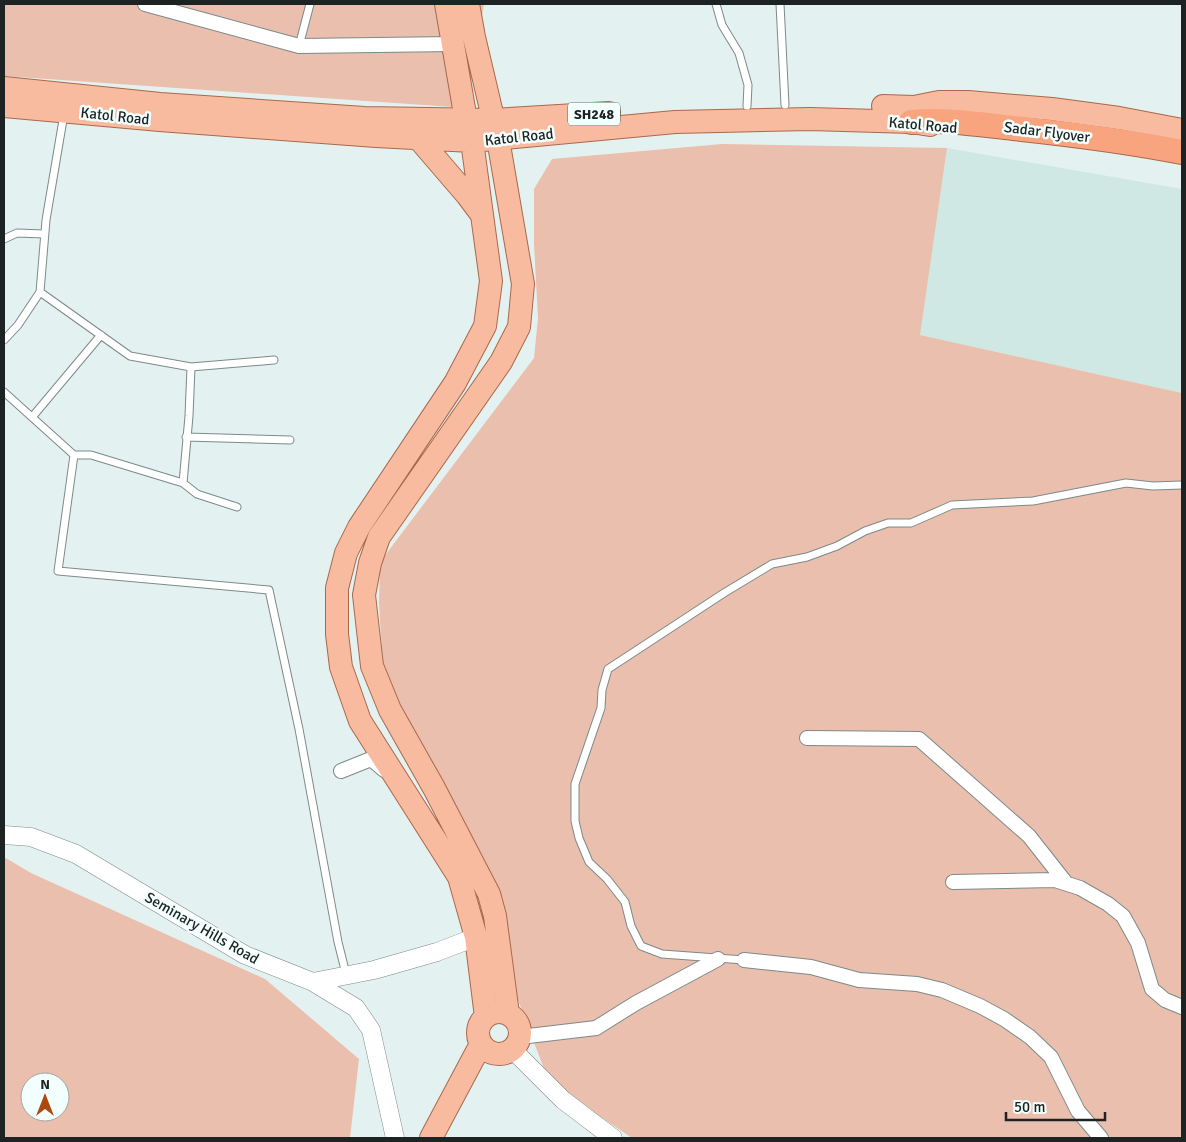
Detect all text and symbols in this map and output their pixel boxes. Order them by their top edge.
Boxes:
road number: SH248 [568,102,620,126]
street label: Katol Road [80,103,150,129]
street label: Katol Road [888,113,958,137]
street label: Sadar Flyover [1003,118,1091,146]
street label: Katol Road [484,124,554,150]
street label: Seminary Hills Road [142,888,262,968]
north arrow [20,1072,70,1122]
text: N [40,1076,50,1093]
scale bar [1006,1090,1105,1122]
text: 50 m [1014,1098,1045,1116]

